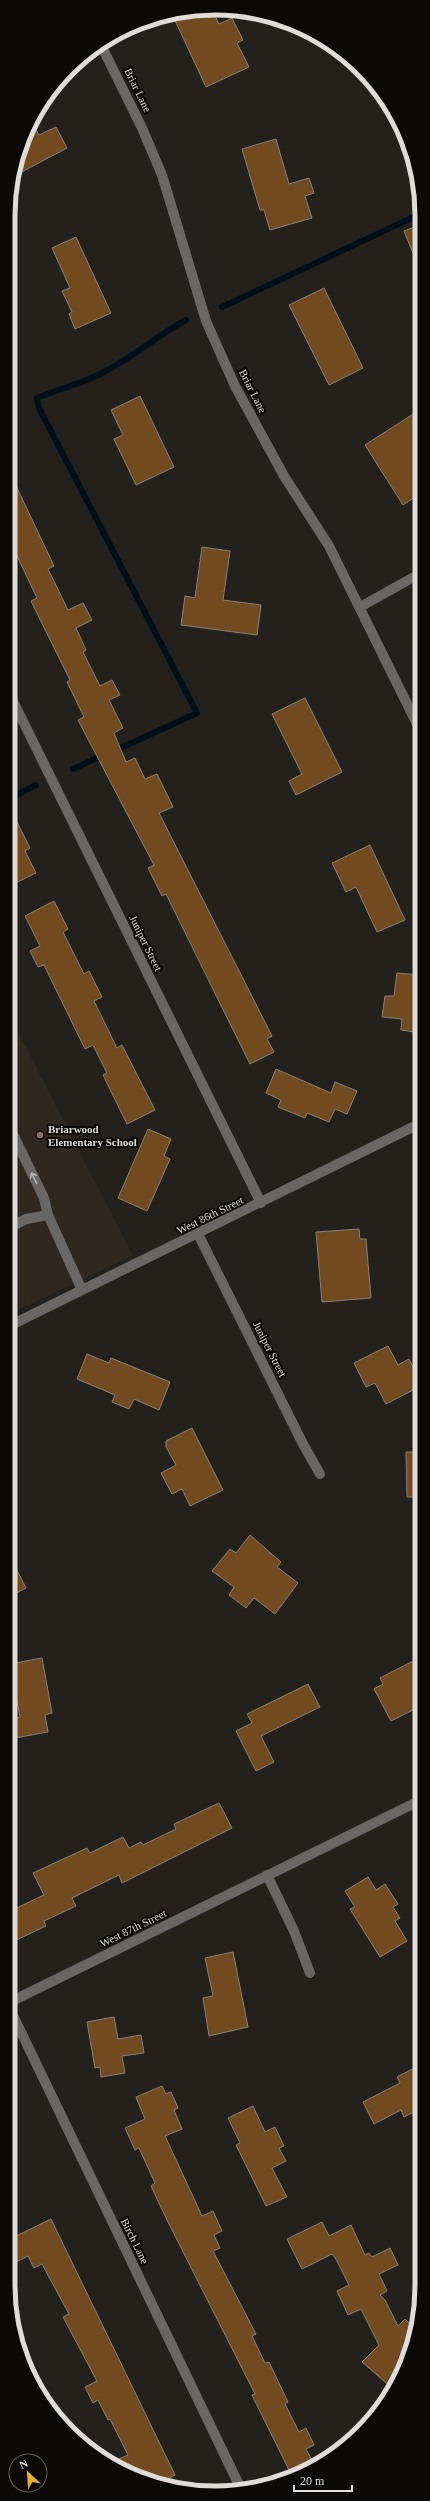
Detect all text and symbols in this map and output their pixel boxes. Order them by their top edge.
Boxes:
street label: Briar Lane [122,66,154,114]
street label: Briar Lane [237,367,269,415]
street label: Juniper Street [127,913,165,973]
place label: Briarwood Elementary School [48,1123,137,1148]
marker: Briarwood Elementary School [35,1130,45,1140]
one-way arrow [30,1173,37,1185]
street label: West 86th Street [175,1194,245,1236]
street label: Juniper Street [251,1319,289,1379]
street label: West 87th Street [98,1907,168,1949]
street label: Birch Lane [119,2216,151,2266]
north arrow [8,2453,48,2493]
text: N [17,2457,30,2471]
scale bar [294,2467,352,2493]
text: 20 m [300,2474,325,2488]

